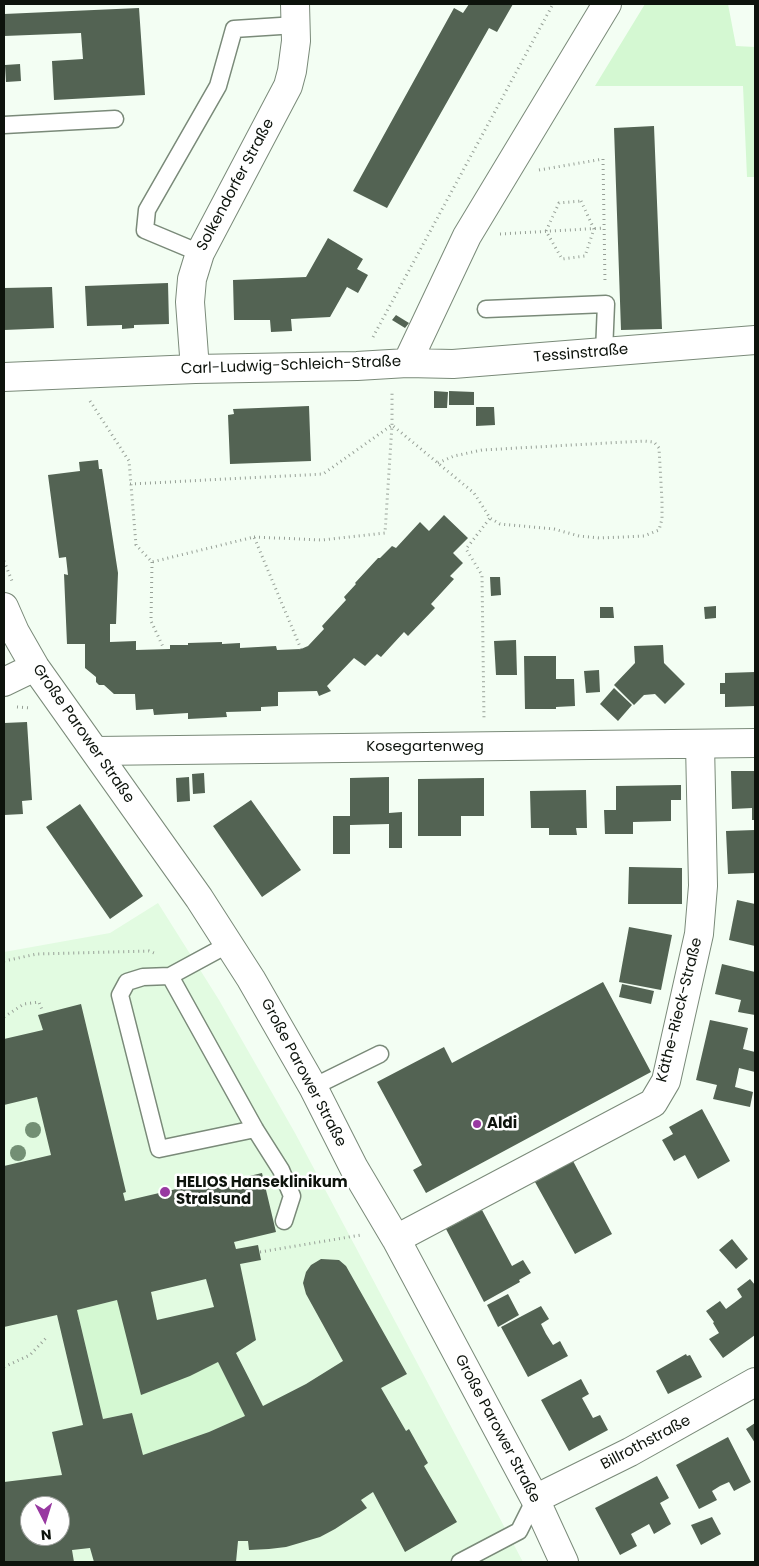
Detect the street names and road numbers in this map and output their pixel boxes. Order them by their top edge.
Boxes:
street label: Solkendorfer Straße [193,116,279,254]
street label: Tessinstraße [533,341,629,367]
street label: Carl-Ludwig-Schleich-Straße [180,353,402,379]
street label: Große Parower Straße [28,661,138,807]
street label: Kosegartenweg [366,738,484,756]
street label: Käthe-Rieck-Straße [653,936,707,1084]
street label: Große Parower Straße [256,996,350,1150]
street label: Große Parower Straße [450,1352,544,1506]
street label: Billrothstraße [598,1412,694,1474]

